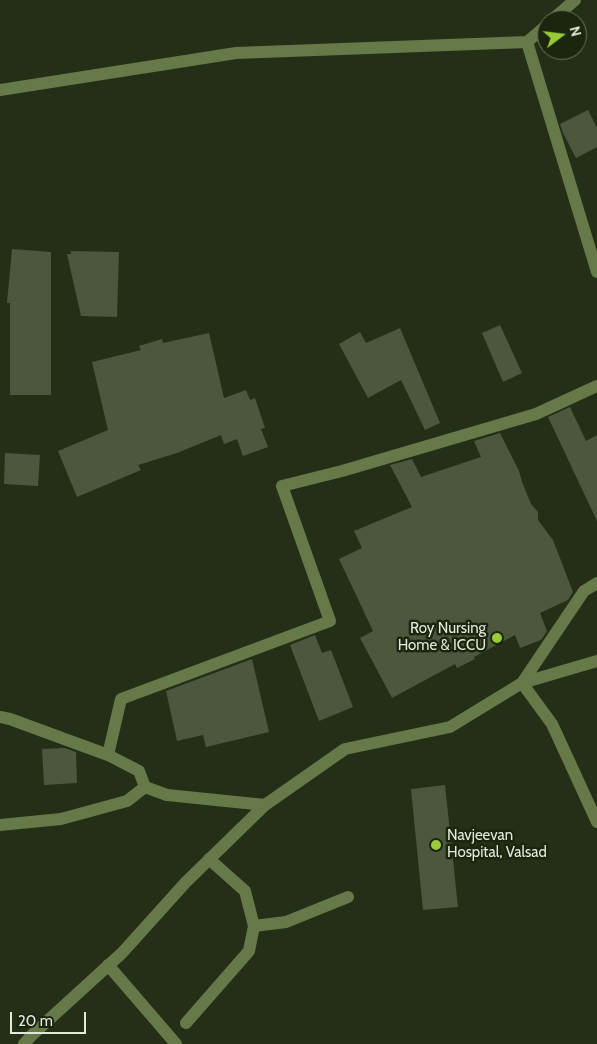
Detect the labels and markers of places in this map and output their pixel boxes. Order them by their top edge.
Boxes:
place label: Roy Nursing Home & ICCU [398,620,486,655]
marker: Roy Nursing Home & ICCU [490,631,504,645]
place label: Navjeevan Hospital, Valsad [447,827,547,862]
marker: Navjeevan Hospital, Valsad [429,838,443,852]

